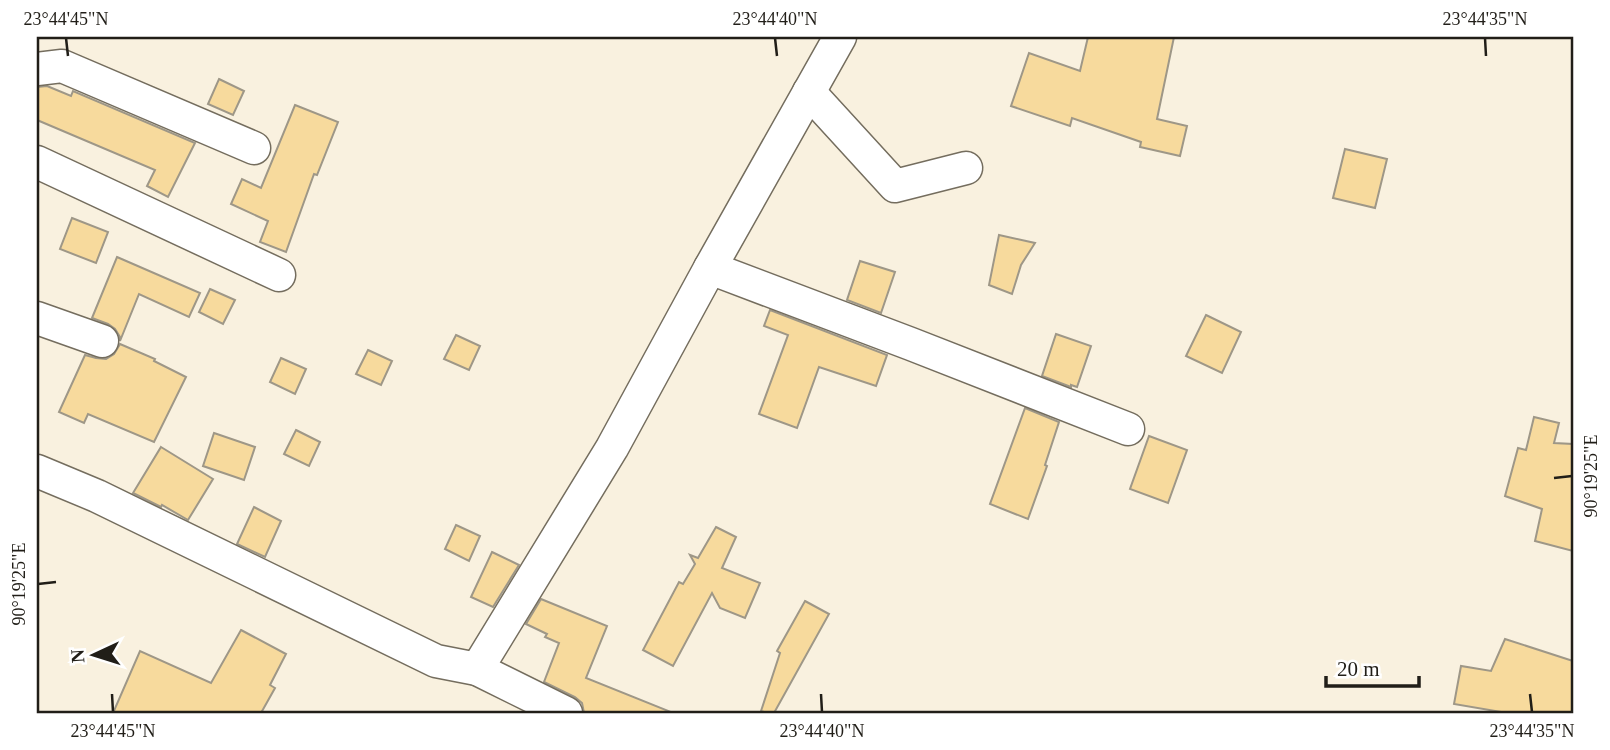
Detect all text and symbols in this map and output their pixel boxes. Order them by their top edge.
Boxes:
text: 23°44'45"N [24,9,108,29]
text: 23°44'40"N [733,9,817,29]
text: 23°44'35"N [1443,9,1527,29]
text: 90°19'25"E [1581,435,1601,517]
text: 90°19'25"E [9,543,29,625]
north arrow [60,620,130,690]
scale bar [1326,645,1419,689]
text: N [67,648,88,664]
text: 20 m [1337,657,1380,681]
text: 23°44'45"N [71,721,155,741]
text: 23°44'40"N [780,721,864,741]
text: 23°44'35"N [1490,721,1574,741]

